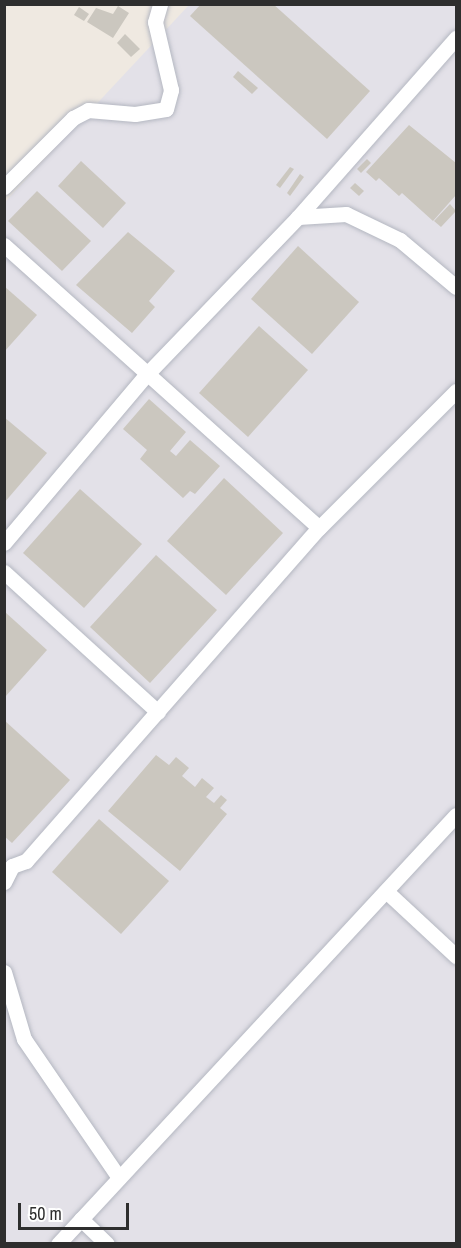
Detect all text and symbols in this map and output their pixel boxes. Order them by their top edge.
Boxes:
scale bar [21,1191,132,1229]
text: 50 m [29,1201,62,1226]

